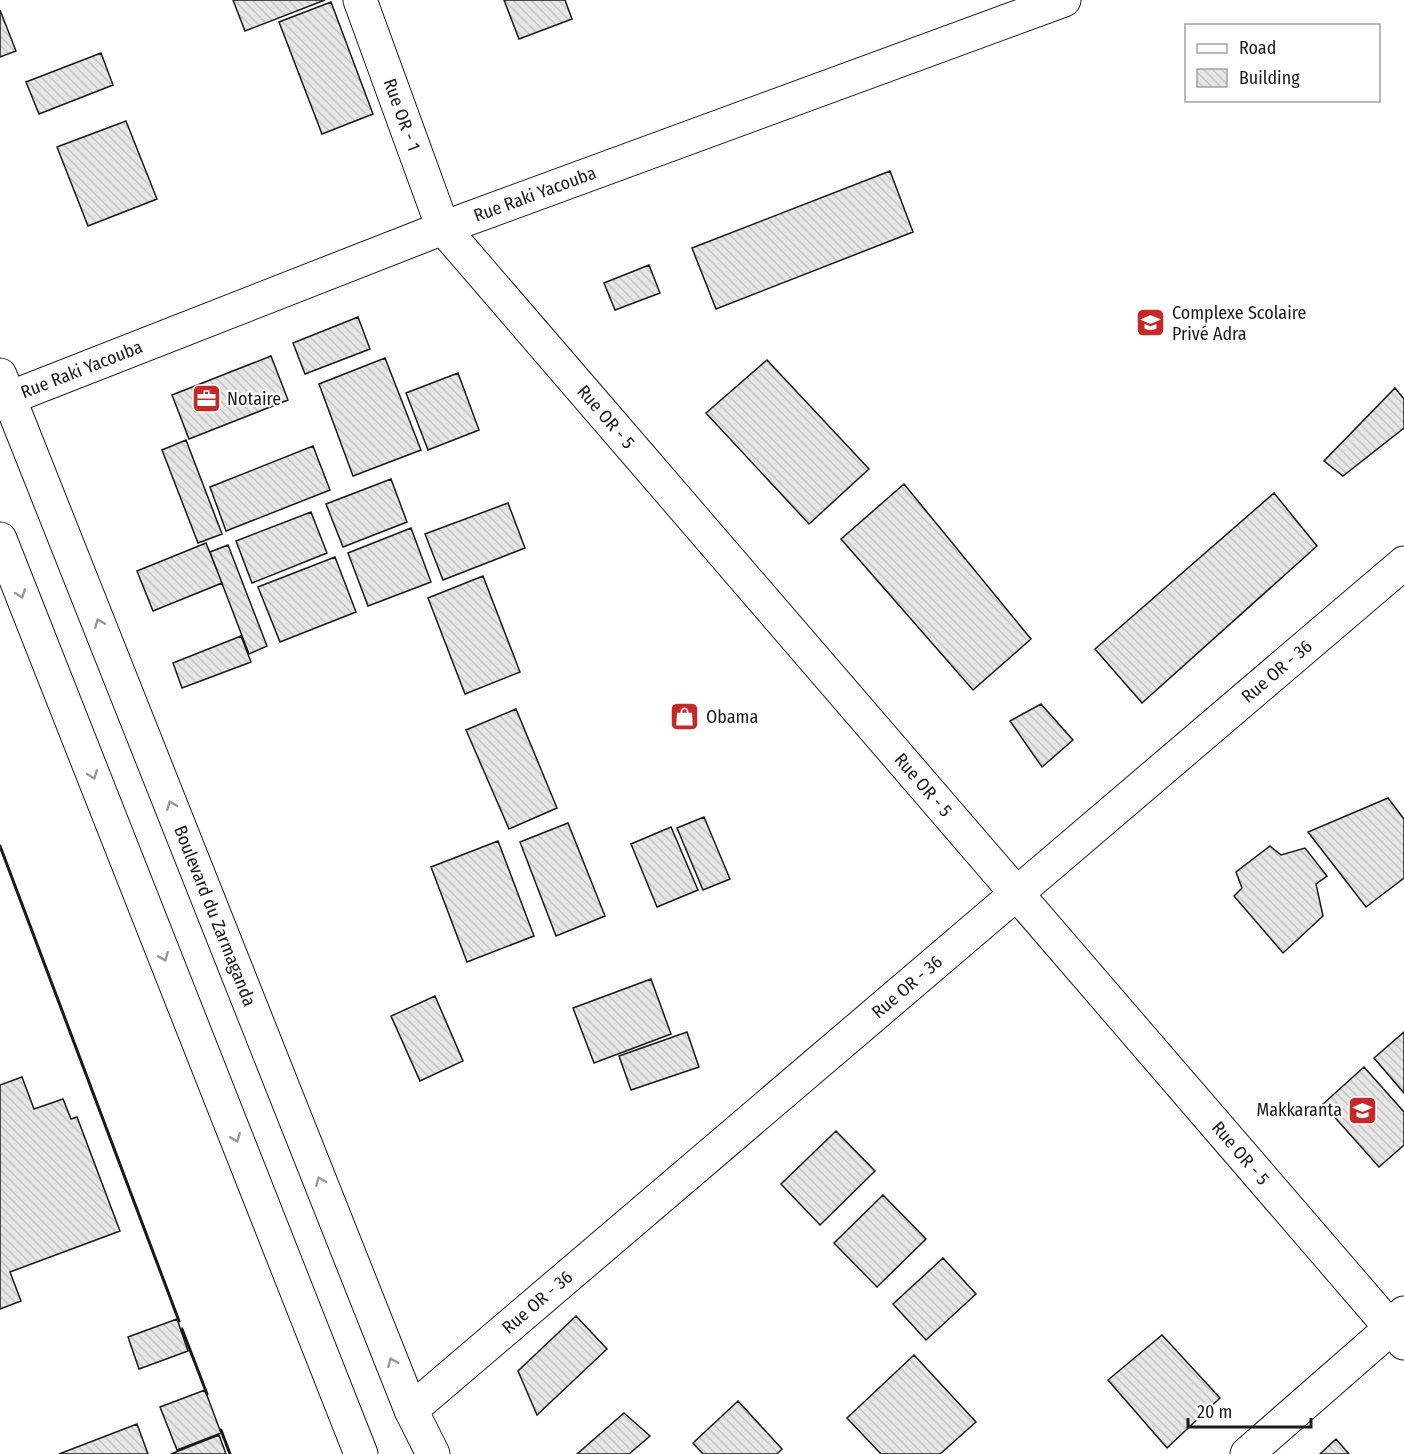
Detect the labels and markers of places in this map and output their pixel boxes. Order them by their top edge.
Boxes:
place label: Complexe Scolaire Privé Adra [1172,302,1306,345]
school or university icon: Complexe Scolaire Privé Adra [1135,307,1167,339]
office icon: Notaire [190,383,222,415]
place label: Notaire [227,388,281,410]
shop icon: Obama [669,701,701,733]
place label: Obama [706,706,758,728]
school or university icon: Makkaranta [1347,1094,1379,1126]
place label: Makkaranta [1256,1099,1342,1121]

